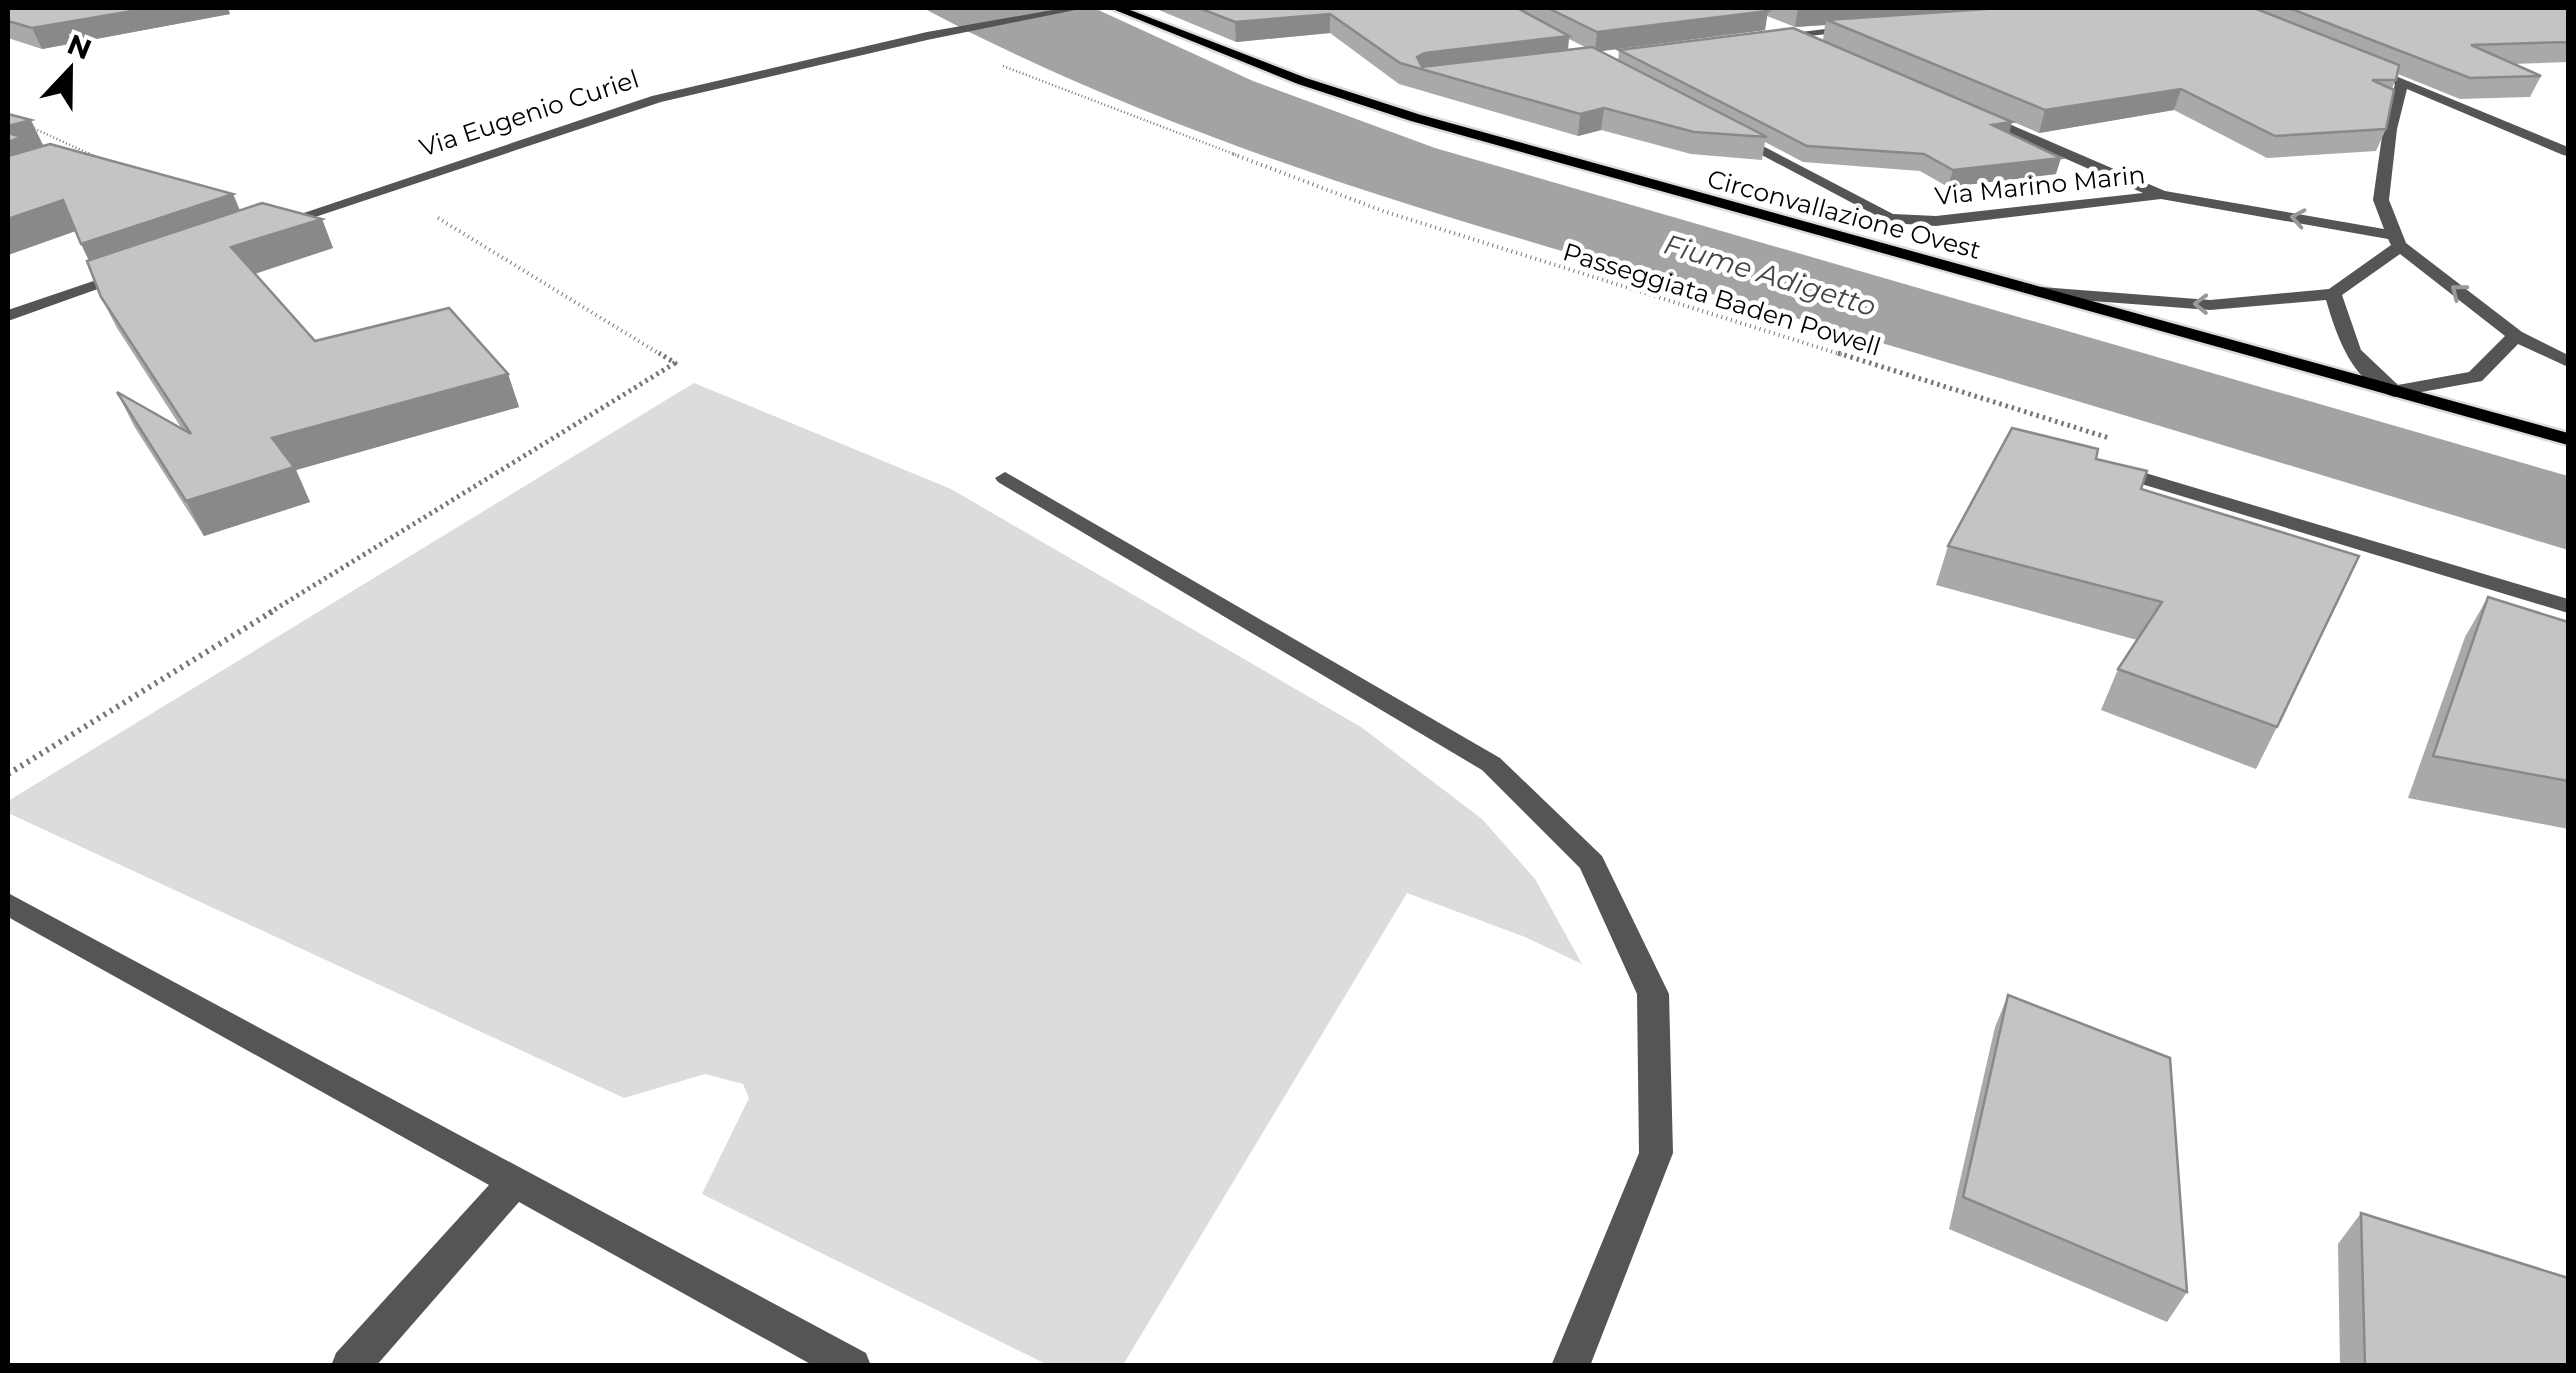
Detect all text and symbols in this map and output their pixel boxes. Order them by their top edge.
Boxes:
north arrow [20,20,120,120]
text: N [63,27,96,67]
street label: Via Eugenio Curiel [416,63,642,163]
street label: Via Marino Marin [1933,159,2147,211]
street label: Circonvallazione Ovest [1704,163,1984,265]
one-way arrow [2289,208,2306,229]
water label: Fiume Adigetto [1660,227,1880,323]
street label: Passeggiata Baden Powell [1559,236,1885,362]
one-way arrow [2451,285,2469,303]
one-way arrow [2193,293,2208,315]

